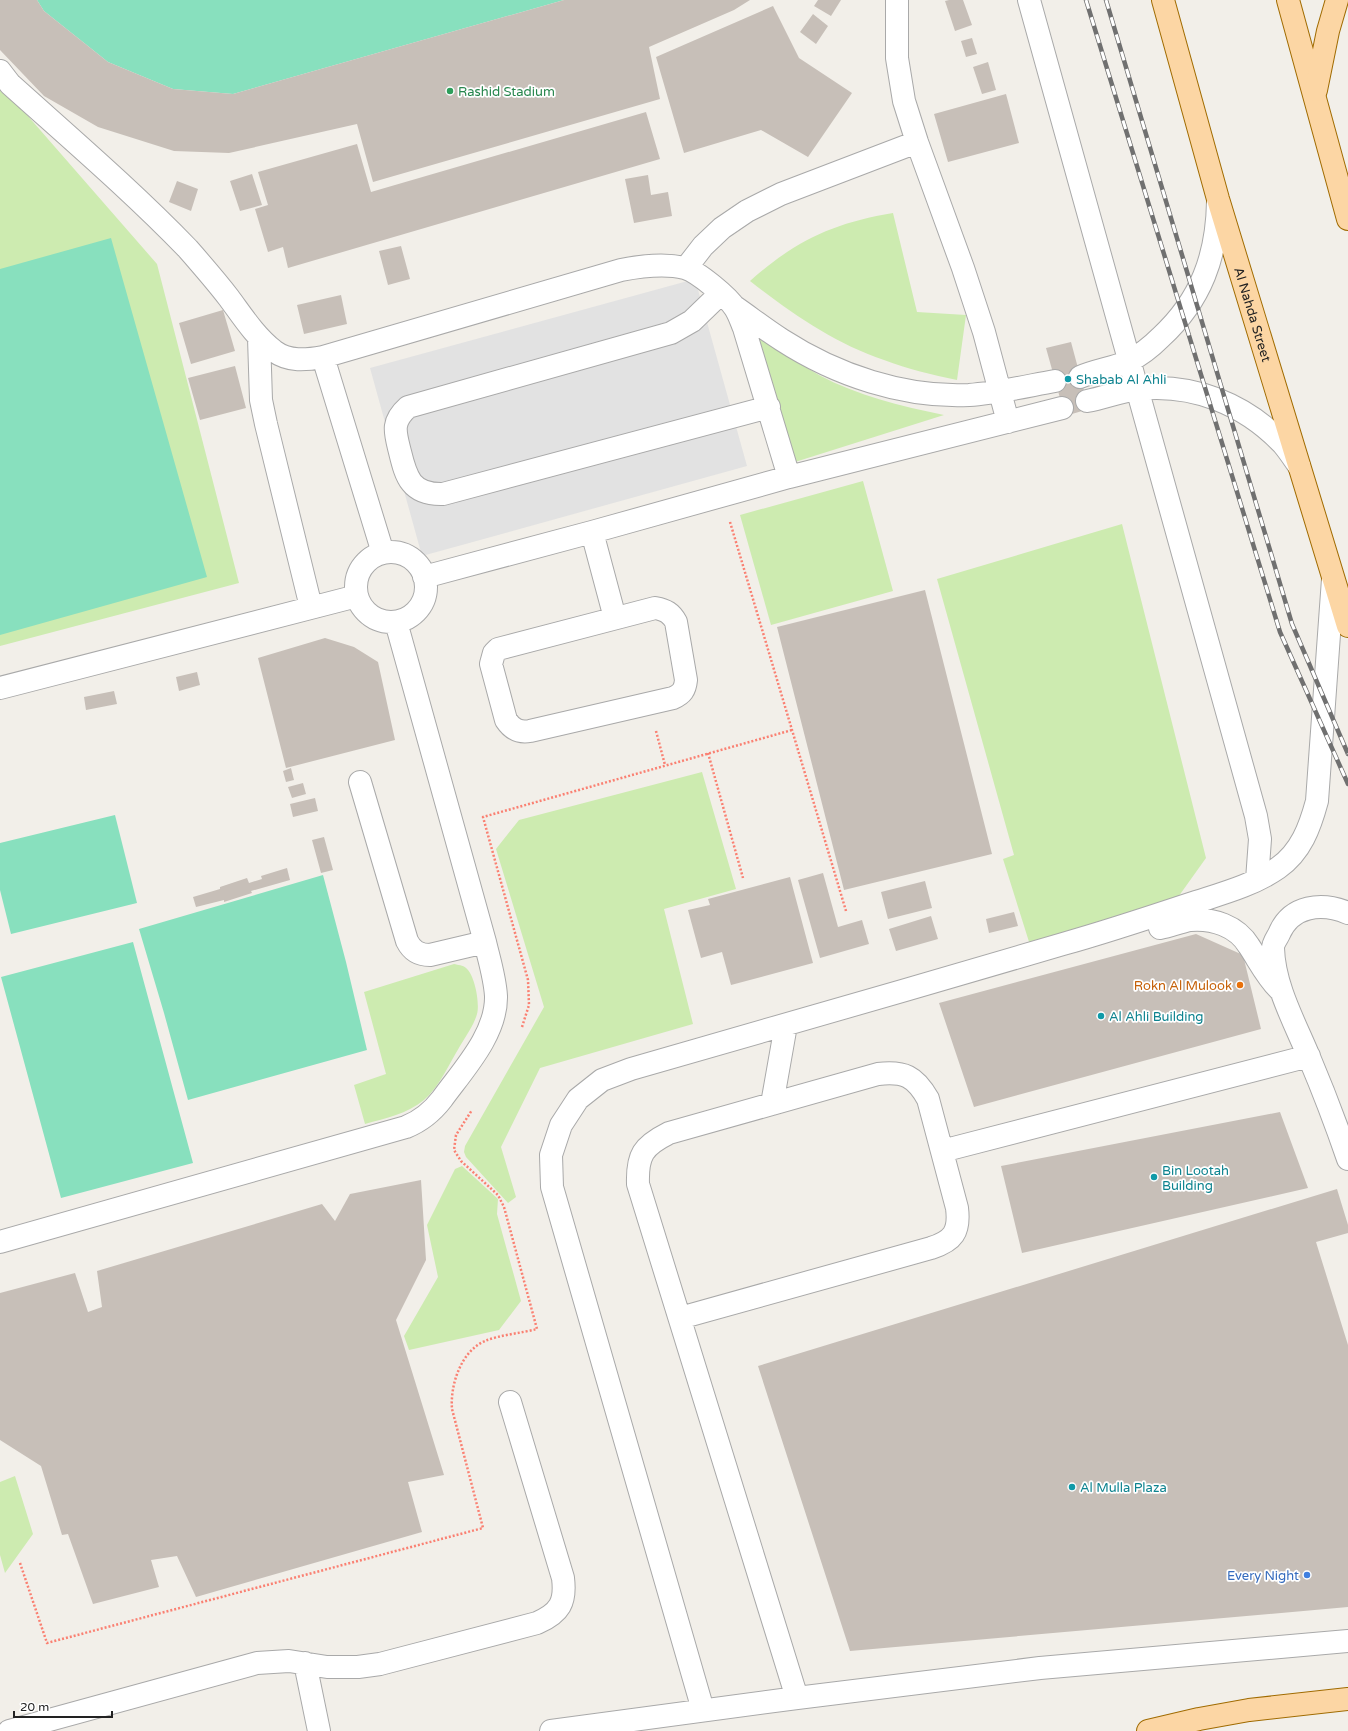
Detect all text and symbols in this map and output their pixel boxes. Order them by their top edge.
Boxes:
place label: Rashid Stadium [458,84,555,100]
marker: Rashid Stadium [445,86,455,96]
street label: Al Nahda Street [1230,265,1274,364]
place label: Shabab Al Ahli [1076,372,1166,388]
marker: Shabab Al Ahli [1063,374,1073,384]
place label: Rokn Al Mulook [1134,978,1232,994]
marker: Rokn Al Mulook [1235,980,1245,990]
place label: Al Ahli Building [1109,1009,1204,1025]
marker: Al Ahli Building [1096,1011,1106,1021]
place label: Bin Lootah Building [1162,1163,1229,1194]
marker: Bin Lootah Building [1149,1172,1159,1182]
place label: Al Mulla Plaza [1080,1480,1167,1496]
marker: Al Mulla Plaza [1067,1482,1077,1492]
place label: Every Night [1227,1568,1299,1584]
marker: Every Night [1302,1570,1312,1580]
scale bar [14,1693,112,1719]
text: 20 m [20,1700,49,1714]

